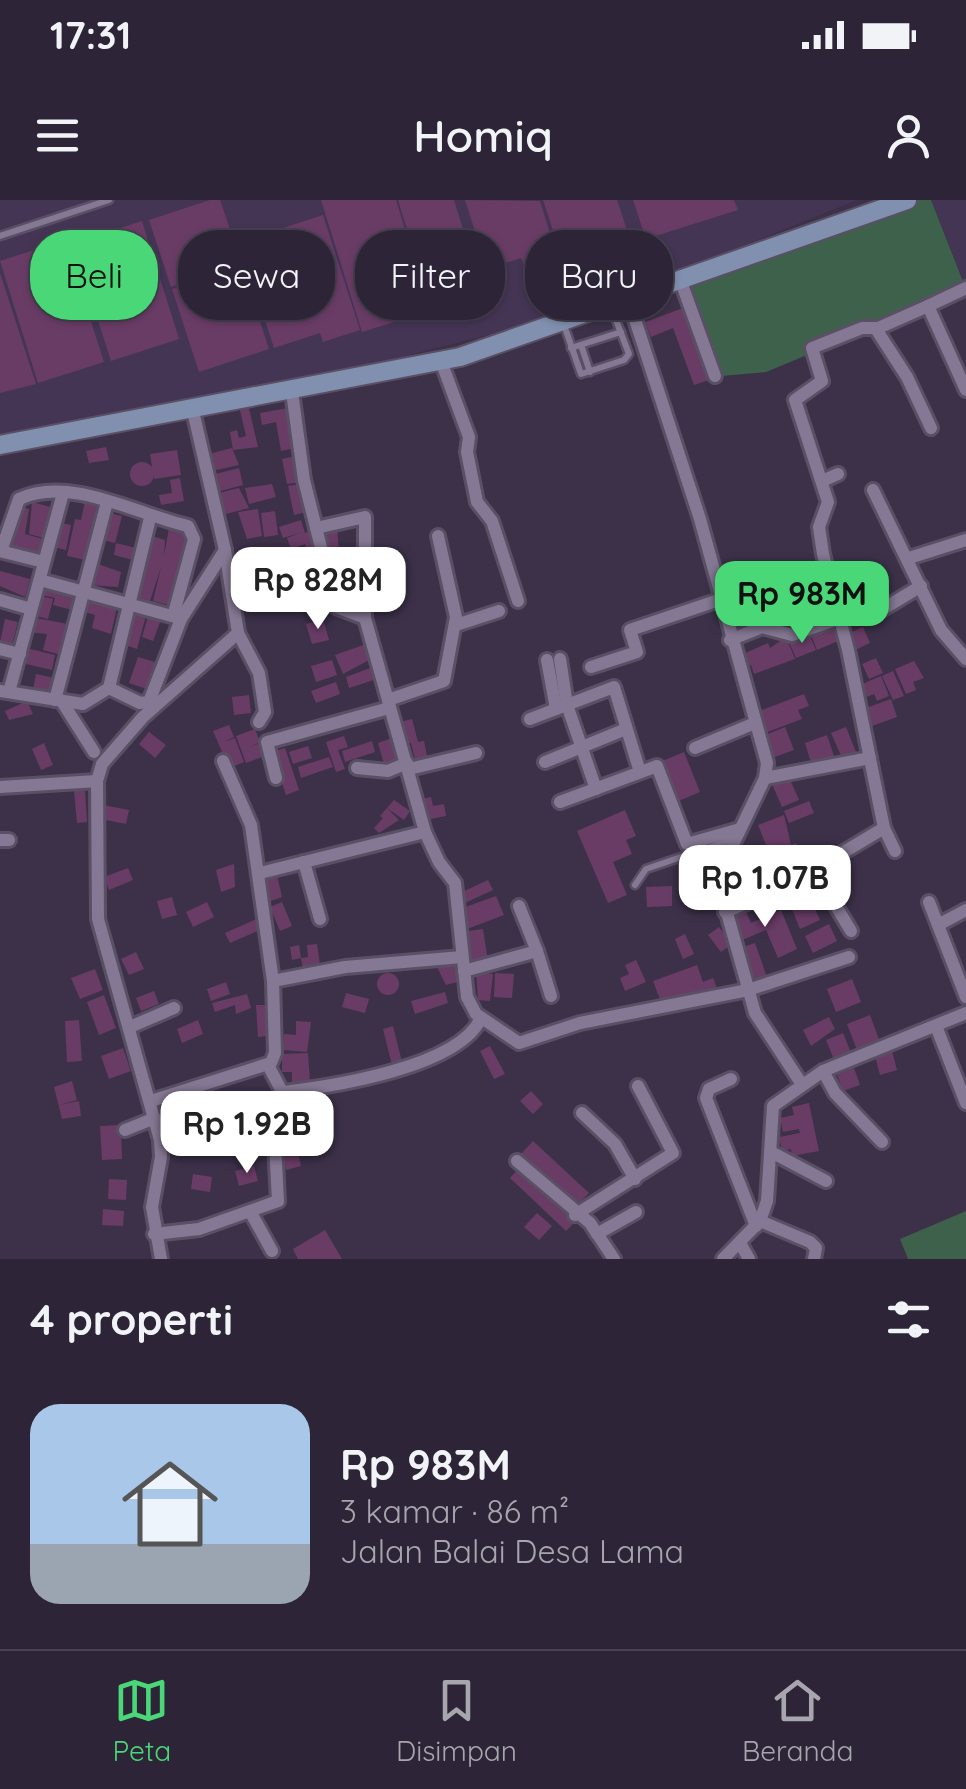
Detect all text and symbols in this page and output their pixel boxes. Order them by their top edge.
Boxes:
text: 17:31 [50,11,131,59]
text: Homiq [413,107,553,163]
icon: menu [30,108,85,163]
icon: person [881,108,936,163]
chip: Beli [30,230,158,320]
chip: Sewa [178,230,335,320]
chip: Filter [355,230,505,320]
chip: Baru [525,230,673,320]
pin: Rp 828M [226,547,410,632]
text: Rp 828M [253,559,383,599]
pin: Rp 983M [710,561,894,646]
text: Rp 983M [737,573,867,613]
pin: Rp 1.07B [662,845,868,930]
text: Rp 1.07B [701,857,829,897]
pin: Rp 1.92B [144,1091,350,1176]
text: Rp 1.92B [183,1103,311,1143]
icon: filters [881,1292,936,1347]
text: 4 properti [30,1293,233,1346]
text: Rp 983M [340,1438,511,1491]
icon: home [110,1444,230,1564]
text: 3 kamar · 86 m² [340,1491,569,1531]
text: Jalan Balai Desa Lama [340,1531,684,1571]
tab: Peta [112,1673,171,1768]
tab: Disimpan [396,1673,517,1768]
tab: Beranda [742,1673,854,1768]

